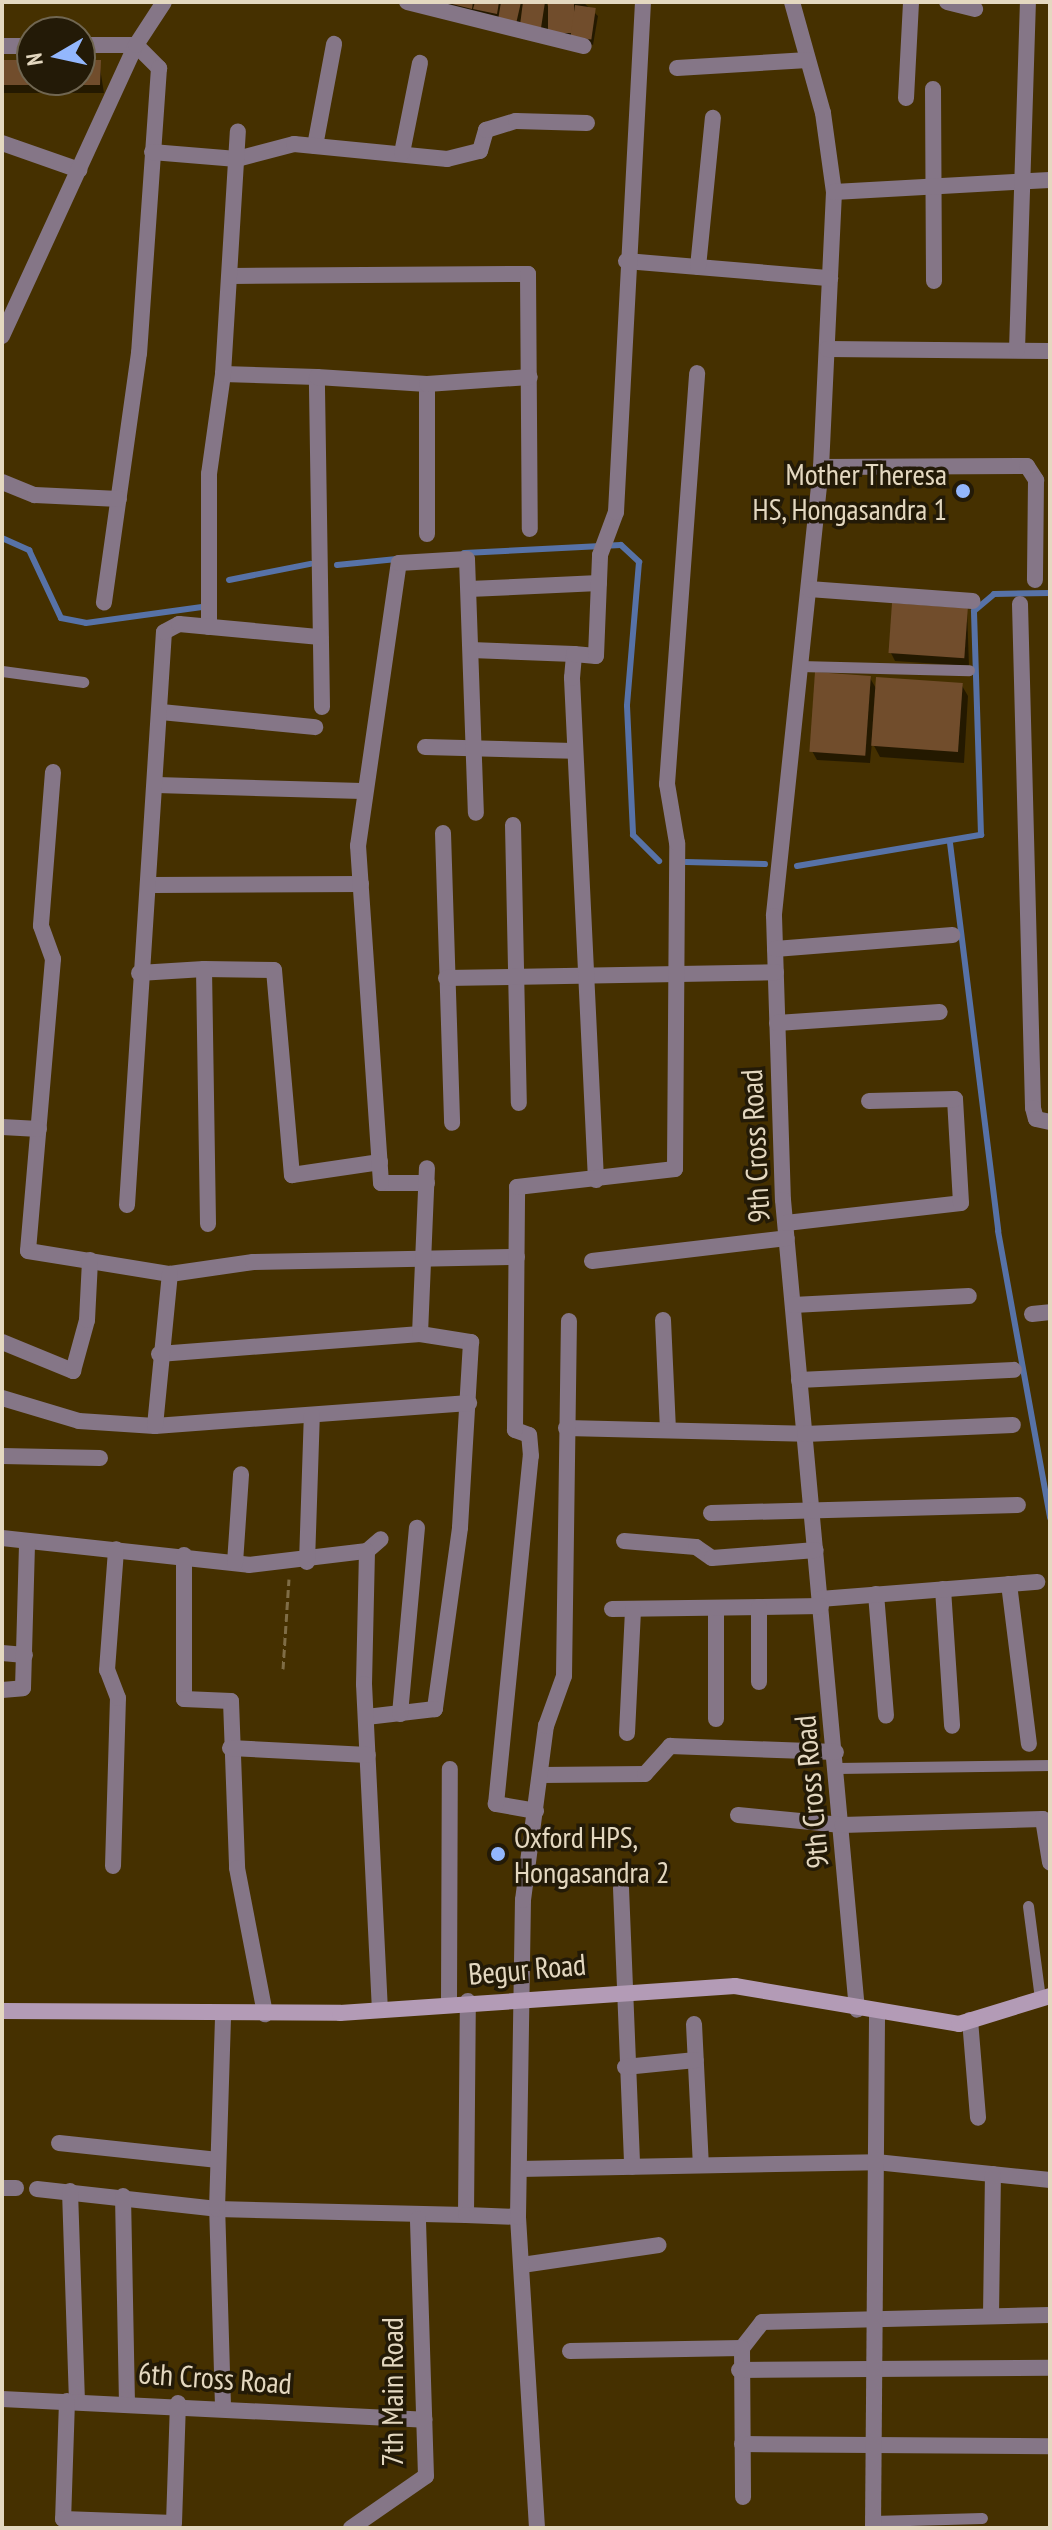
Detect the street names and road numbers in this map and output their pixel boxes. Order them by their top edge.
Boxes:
street label: 9th Cross Road [733,1068,777,1224]
street label: 9th Cross Road [786,1714,836,1870]
street label: Begur Road [467,1946,587,1992]
street label: 7th Main Road [374,2317,410,2467]
street label: 6th Cross Road [137,2355,293,2401]

